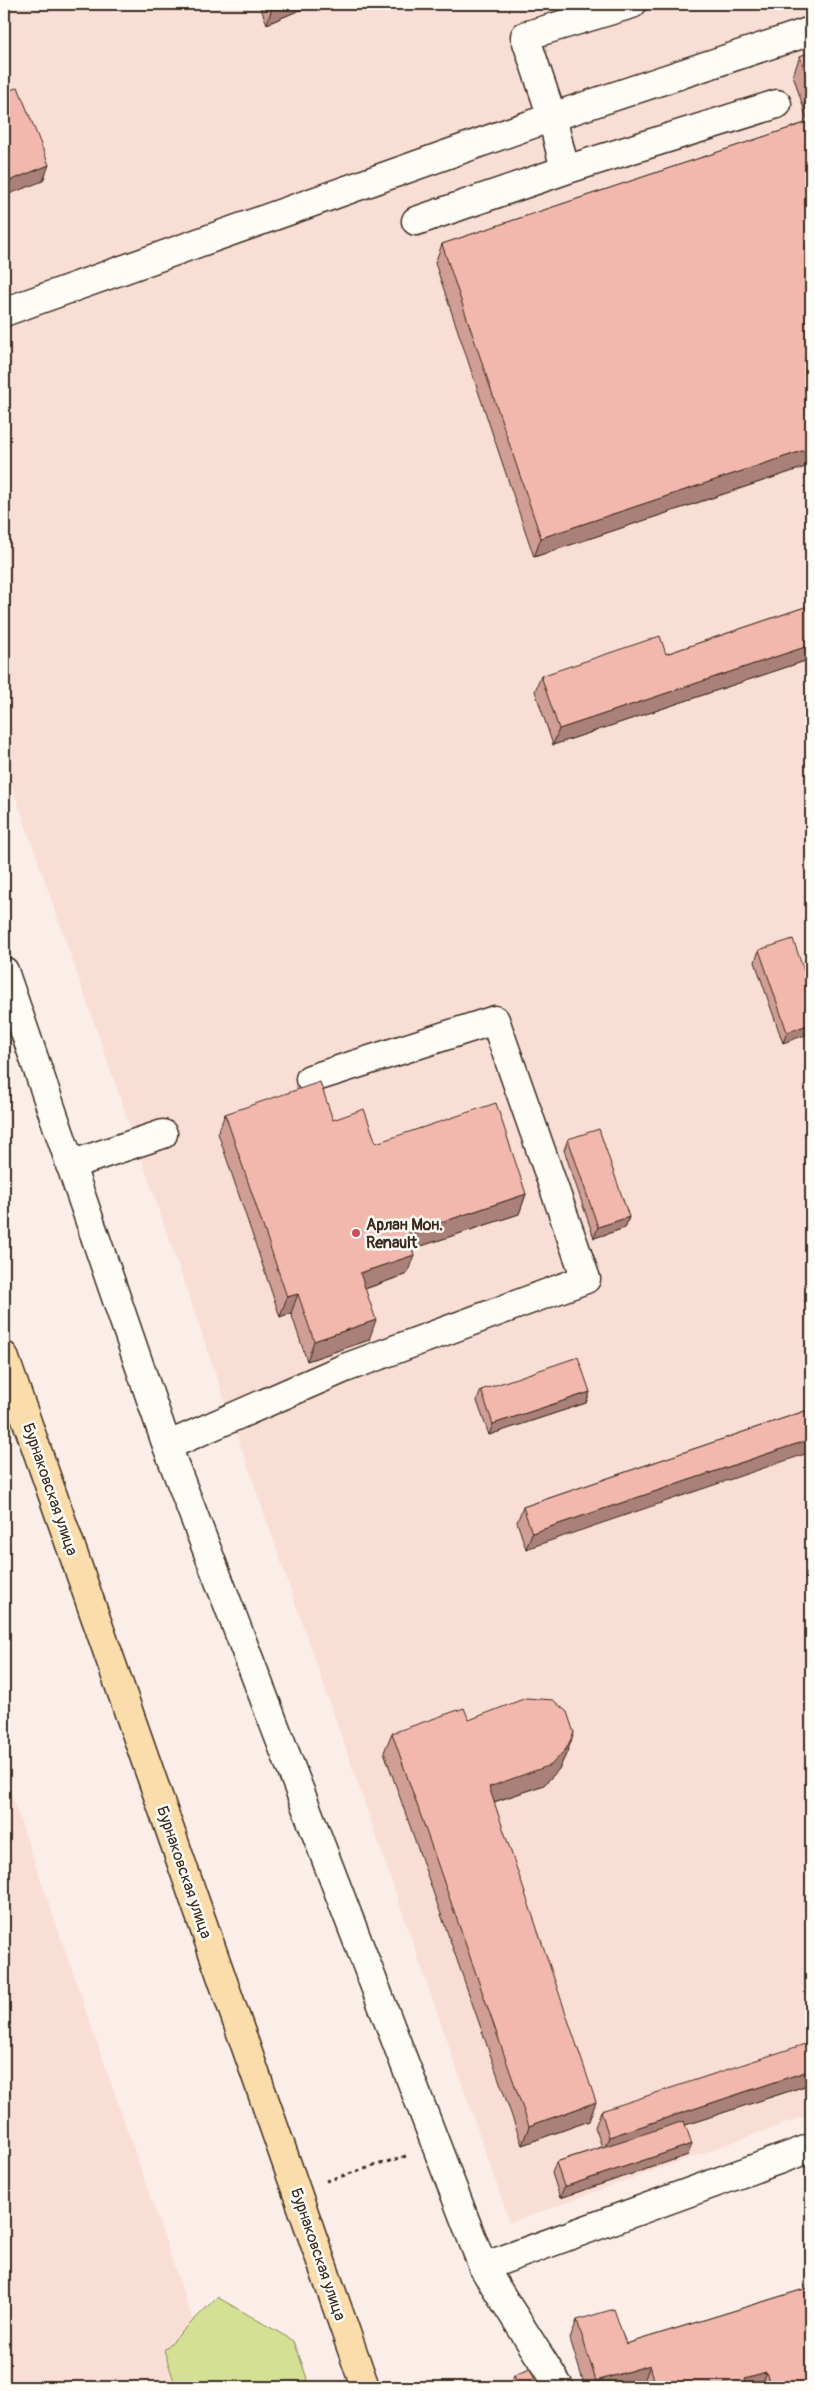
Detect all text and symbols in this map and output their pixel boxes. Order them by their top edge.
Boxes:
place label: Арлан Мон. Renault [366,1215,443,1253]
marker: Арлан Мон. Renault [350,1227,362,1239]
street label: Бурнаковская улица [18,1420,82,1558]
street label: Бурнаковская улица [152,1803,216,1941]
street label: Бурнаковская улица [286,2185,350,2323]

